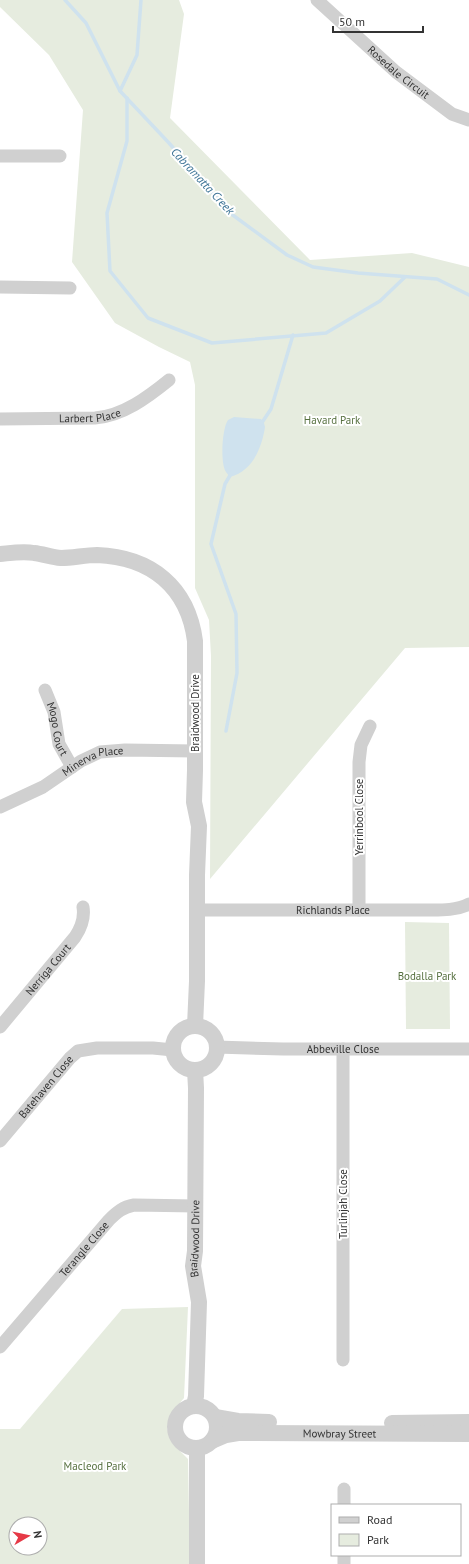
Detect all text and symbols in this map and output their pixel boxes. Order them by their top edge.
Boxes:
scale bar [333,8,423,34]
text: 50 m [339,14,365,29]
street label: Rosedale Circuit [365,43,432,102]
water label: Cabramatta Creek [168,144,238,218]
street label: Larbert Place [59,405,123,425]
park label: Havard Park [304,413,361,427]
street label: Braidwood Drive [188,674,202,752]
street label: Mogo Court [44,700,71,758]
street label: Minerva Place [59,743,124,779]
street label: Yerrinbool Close [352,778,366,855]
street label: Richlands Place [296,903,370,917]
street label: Nerriga Court [22,940,74,998]
park label: Bodalla Park [398,969,457,983]
street label: Abbeville Close [307,1042,380,1056]
street label: Batehaven Close [15,1052,77,1121]
street label: Turlinjah Close [336,1169,350,1239]
street label: Braidwood Drive [186,1199,202,1279]
street label: Terangle Close [56,1218,112,1280]
street label: Mowbray Street [303,1426,377,1441]
park label: Macleod Park [64,1459,127,1473]
legend [331,1504,461,1556]
text: Road [367,1512,392,1527]
north arrow [8,1516,48,1556]
text: N [30,1530,45,1539]
text: Park [367,1532,389,1547]

